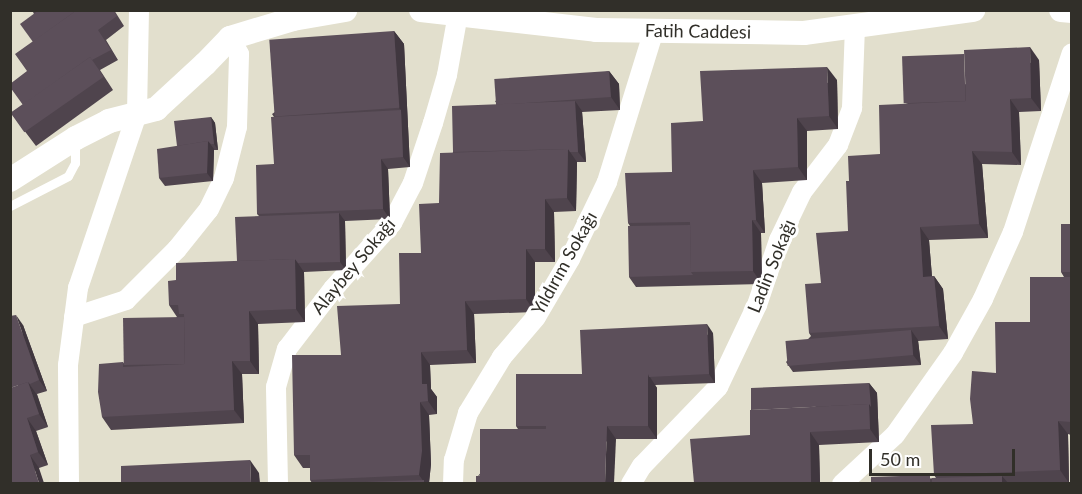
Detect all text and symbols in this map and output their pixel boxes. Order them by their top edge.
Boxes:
street label: Fatih Caddesi [645,19,751,43]
street label: Yıldırım Sokağı [527,208,601,318]
street label: Alaybey Sokağı [306,213,400,319]
street label: Ladin Sokağı [742,216,800,316]
scale bar [872,437,1018,475]
text: 50 m [880,448,920,470]

